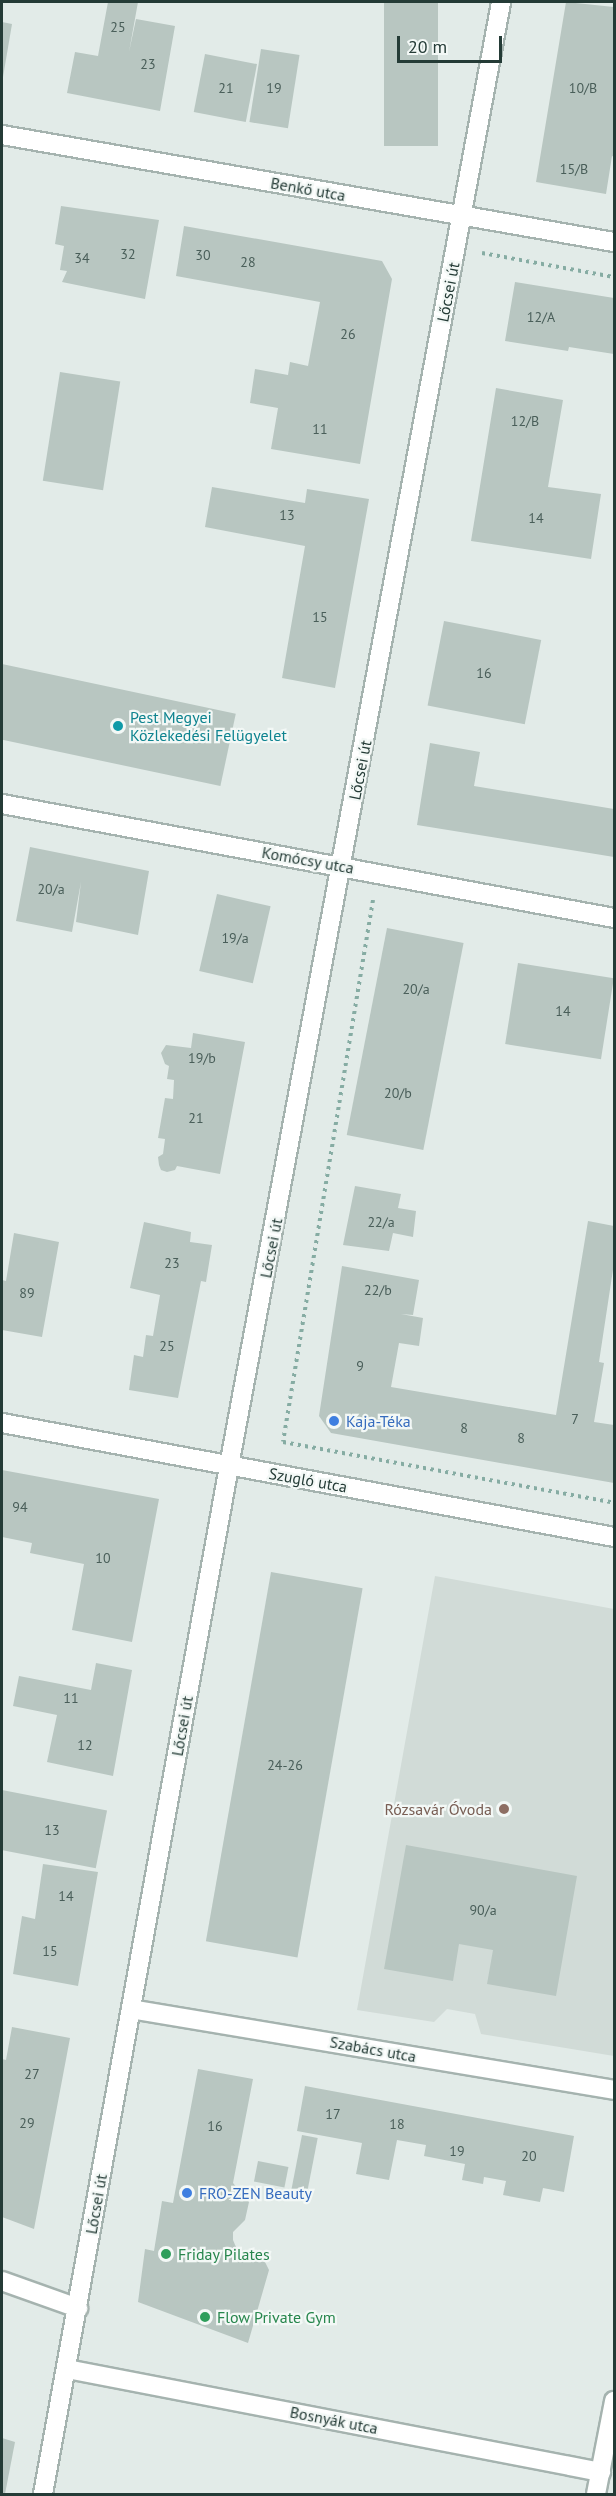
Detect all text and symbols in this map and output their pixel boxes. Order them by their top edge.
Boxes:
house number: 25 [110,19,126,35]
scale bar [400,24,505,62]
text: 20 m [408,35,447,58]
house number: 23 [140,56,156,72]
house number: 21 [218,80,234,96]
house number: 19 [266,80,282,96]
house number: 10/B [569,80,597,96]
house number: 15/B [560,161,588,177]
street label: Benkő utca [269,173,347,205]
house number: 32 [120,246,136,262]
house number: 30 [195,247,211,263]
house number: 34 [74,250,90,266]
house number: 28 [240,254,256,270]
street label: Lőcsei út [433,260,463,324]
house number: 12/A [527,309,555,325]
house number: 26 [340,326,356,342]
house number: 12/B [511,413,539,429]
house number: 11 [312,421,328,437]
house number: 13 [279,507,295,523]
house number: 14 [528,510,544,526]
house number: 15 [312,609,328,625]
house number: 16 [476,665,492,681]
place label: Pest Megyei Közlekedési Felügyelet [130,707,287,745]
marker: Pest Megyei Közlekedési Felügyelet [111,719,125,733]
street label: Lőcsei út [345,738,375,802]
street label: Komócsy utca [260,842,356,878]
house number: 20/a [37,881,65,897]
house number: 19/a [221,930,249,946]
house number: 20/a [402,981,430,997]
house number: 14 [555,1003,571,1019]
house number: 19/b [188,1050,216,1066]
house number: 20/b [384,1085,412,1101]
house number: 21 [188,1110,204,1126]
house number: 22/a [367,1214,395,1230]
street label: Lőcsei út [256,1216,286,1280]
house number: 23 [164,1255,180,1271]
house number: 22/b [364,1282,392,1298]
house number: 89 [19,1285,35,1301]
house number: 25 [159,1338,175,1354]
house number: 9 [356,1358,364,1374]
place label: Kaja-Téka [346,1411,411,1431]
house number: 7 [571,1411,579,1427]
marker: Kaja-Téka [327,1414,341,1428]
house number: 8 [460,1420,468,1436]
house number: 8 [517,1430,525,1446]
street label: Szugló utca [267,1464,349,1496]
house number: 94 [12,1499,28,1515]
house number: 10 [95,1550,111,1566]
house number: 11 [63,1690,79,1706]
street label: Lőcsei út [167,1694,197,1758]
house number: 12 [77,1737,93,1753]
house number: 24-26 [267,1757,303,1773]
place label: Rózsavár Óvoda [384,1799,492,1819]
marker: Rózsavár Óvoda [497,1802,511,1816]
house number: 13 [44,1822,60,1838]
house number: 14 [58,1888,74,1904]
house number: 90/a [469,1902,497,1918]
house number: 15 [42,1943,58,1959]
street label: Szabács utca [328,2032,418,2066]
house number: 27 [24,2066,40,2082]
house number: 17 [325,2106,341,2122]
house number: 29 [19,2115,35,2131]
house number: 18 [389,2116,405,2132]
house number: 16 [207,2118,223,2134]
house number: 19 [449,2143,465,2159]
house number: 20 [521,2148,537,2164]
street label: Lőcsei út [81,2172,111,2236]
place label: FRO-ZEN Beauty [199,2183,312,2203]
marker: FRO-ZEN Beauty [180,2186,194,2200]
place label: Friday Pilates [178,2244,270,2264]
marker: Friday Pilates [159,2247,173,2261]
place label: Flow Private Gym [217,2307,336,2327]
marker: Flow Private Gym [198,2310,212,2324]
street label: Bosnyák utca [288,2402,380,2438]

